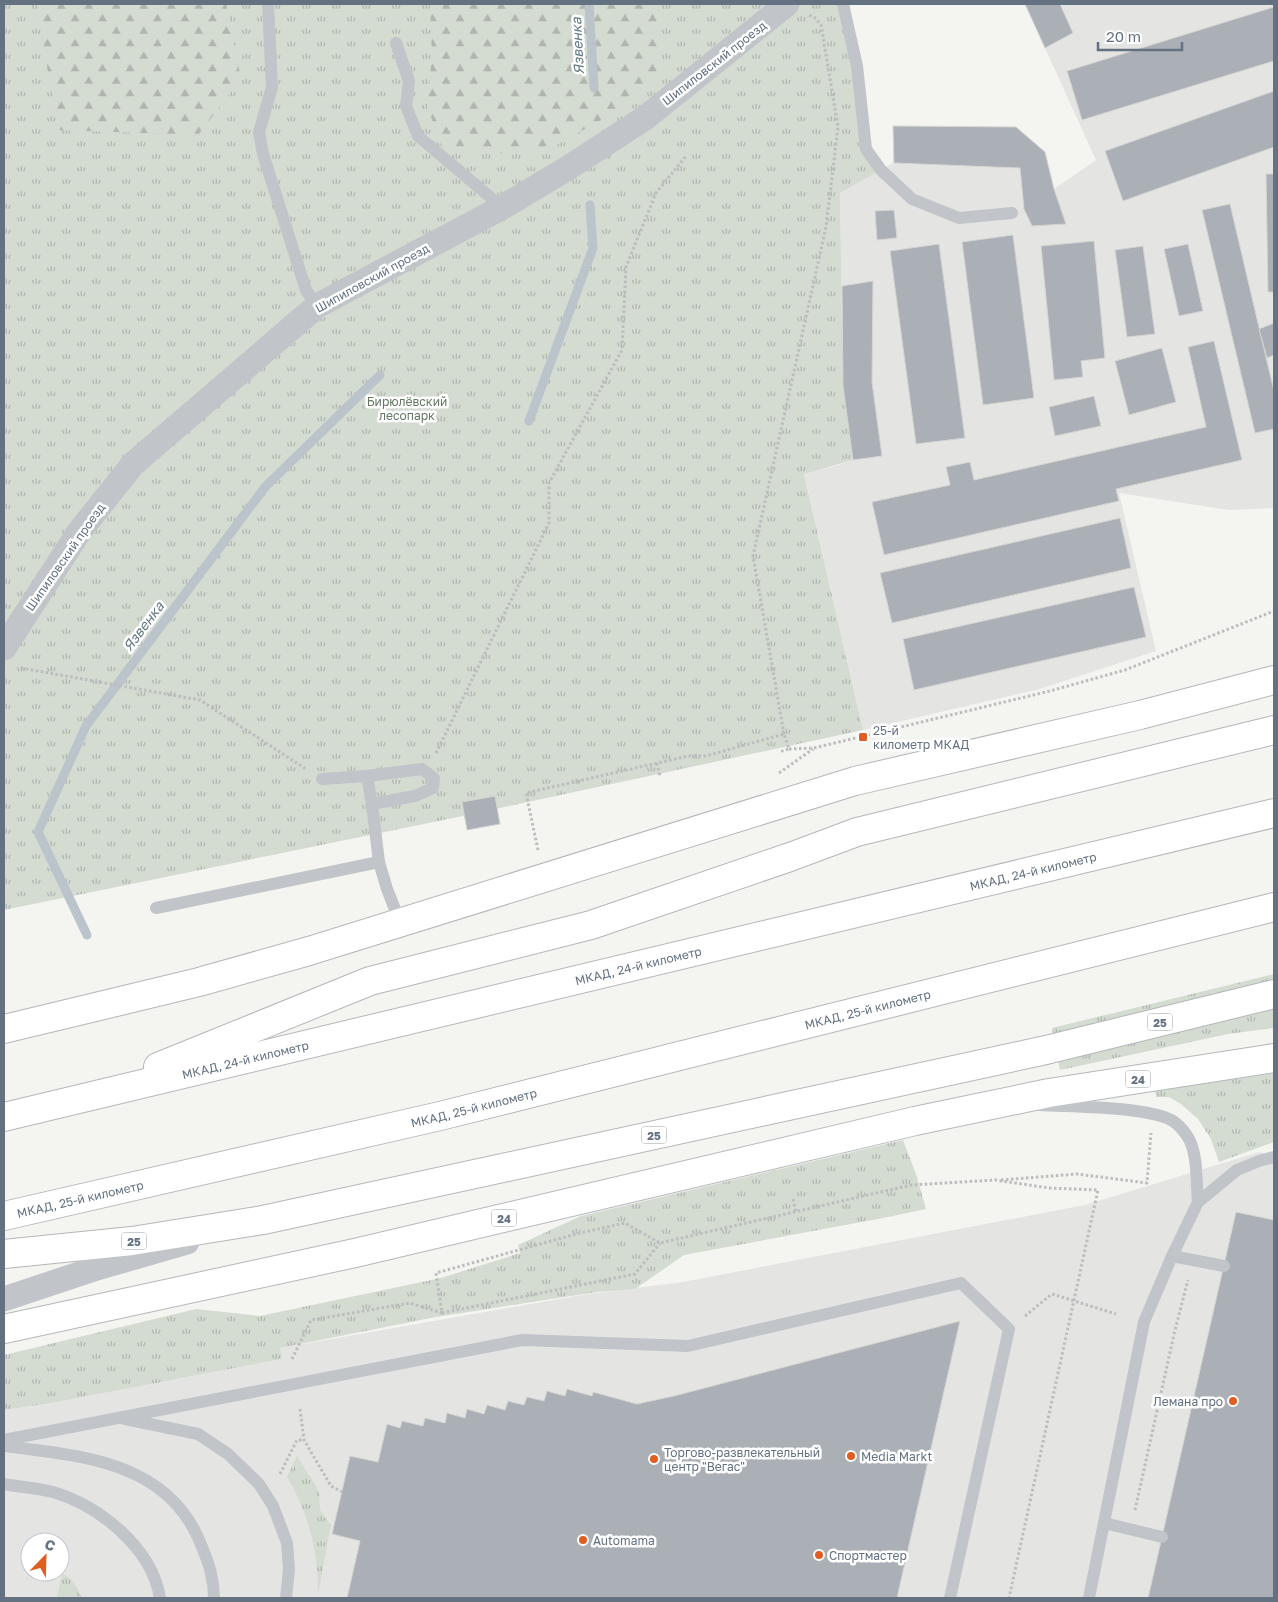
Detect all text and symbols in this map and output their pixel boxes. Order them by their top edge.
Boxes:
water label: Язвенка [567,16,587,75]
street label: Шипиловский проезд [659,18,769,108]
scale bar [1098,20,1182,52]
text: 20 m [1106,27,1141,45]
street label: Шипиловский проезд [312,240,432,316]
park label: Бирюлёвский лесопарк [367,394,447,423]
street label: Шипиловский проезд [22,500,108,614]
water label: Язвенка [119,597,168,654]
place label: 25-й километр МКАД [873,723,970,752]
marker: 25-й километр МКАД [857,731,869,743]
street label: МКАД, 24-й километр [968,848,1098,893]
street label: МКАД, 24-й километр [573,943,703,988]
street label: МКАД, 25-й километр [803,986,932,1032]
road number: 25 [1148,1014,1172,1030]
street label: МКАД, 24-й километр [180,1037,310,1082]
road number: 24 [1126,1070,1150,1088]
street label: МКАД, 25-й километр [409,1085,538,1130]
road number: 25 [642,1126,666,1144]
street label: МКАД, 25-й километр [15,1177,145,1220]
road number: 24 [492,1210,516,1226]
road number: 25 [122,1232,146,1250]
place label: Лемана про [1153,1394,1223,1409]
marker: Лемана про [1227,1395,1239,1407]
place label: Торгово-развлекательный центр "Вегас" [664,1445,820,1474]
place label: Мedia Мarkt [861,1449,932,1464]
marker: Мedia Мarkt [845,1450,857,1462]
marker: Торгово-развлекательный центр "Вегас" [648,1453,660,1465]
north arrow [20,1532,70,1582]
place label: Automama [593,1533,655,1548]
marker: Automama [577,1534,589,1546]
text: С [42,1535,58,1554]
place label: Спортмастер [829,1548,907,1563]
marker: Спортмастер [813,1549,825,1561]

